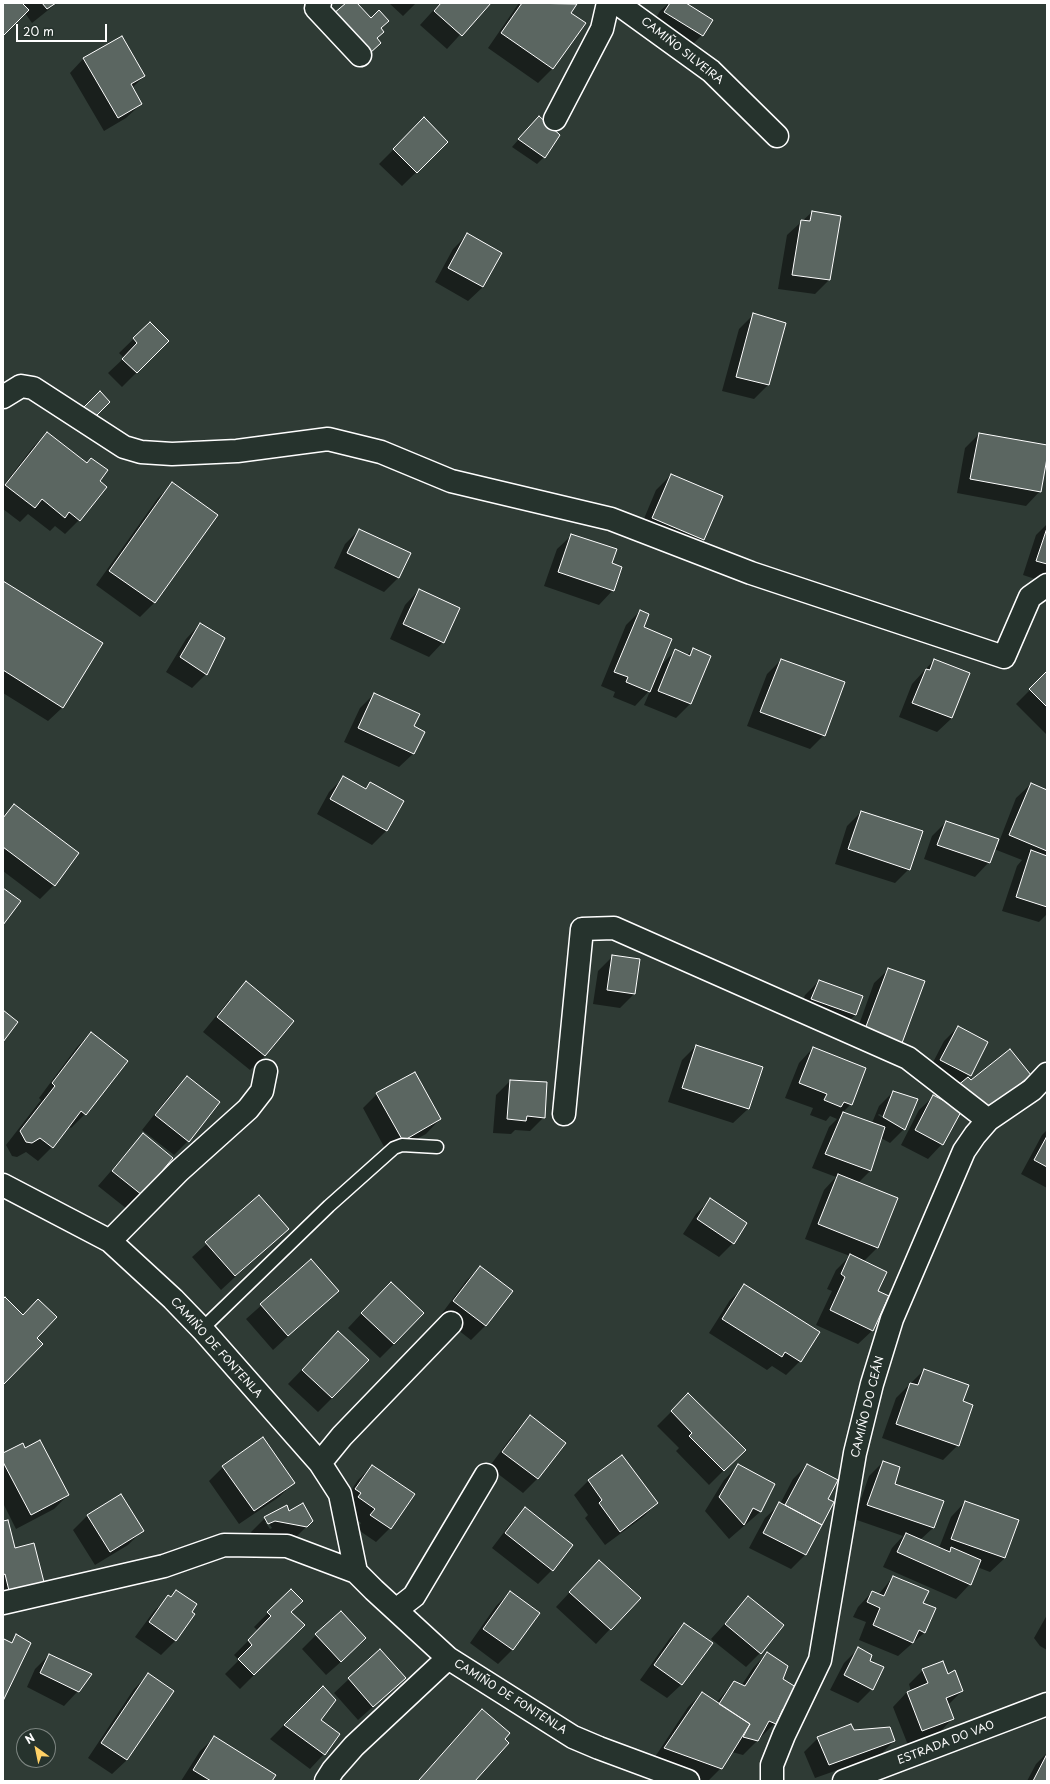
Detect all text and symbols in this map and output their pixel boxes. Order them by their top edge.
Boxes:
street label: CAMIÑO SILVEIRA [638,15,726,87]
scale bar [18,16,109,42]
text: 20 m [23,22,54,40]
street label: CAMIÑO DE FONTENLA [167,1295,265,1401]
street label: CAMIÑO DO CEÁN [849,1355,887,1459]
street label: CAMIÑO DE FONTENLA [451,1657,569,1737]
street label: ESTRADA DO VAO [896,1718,996,1768]
north arrow [16,1728,56,1768]
text: N [21,1729,38,1748]

